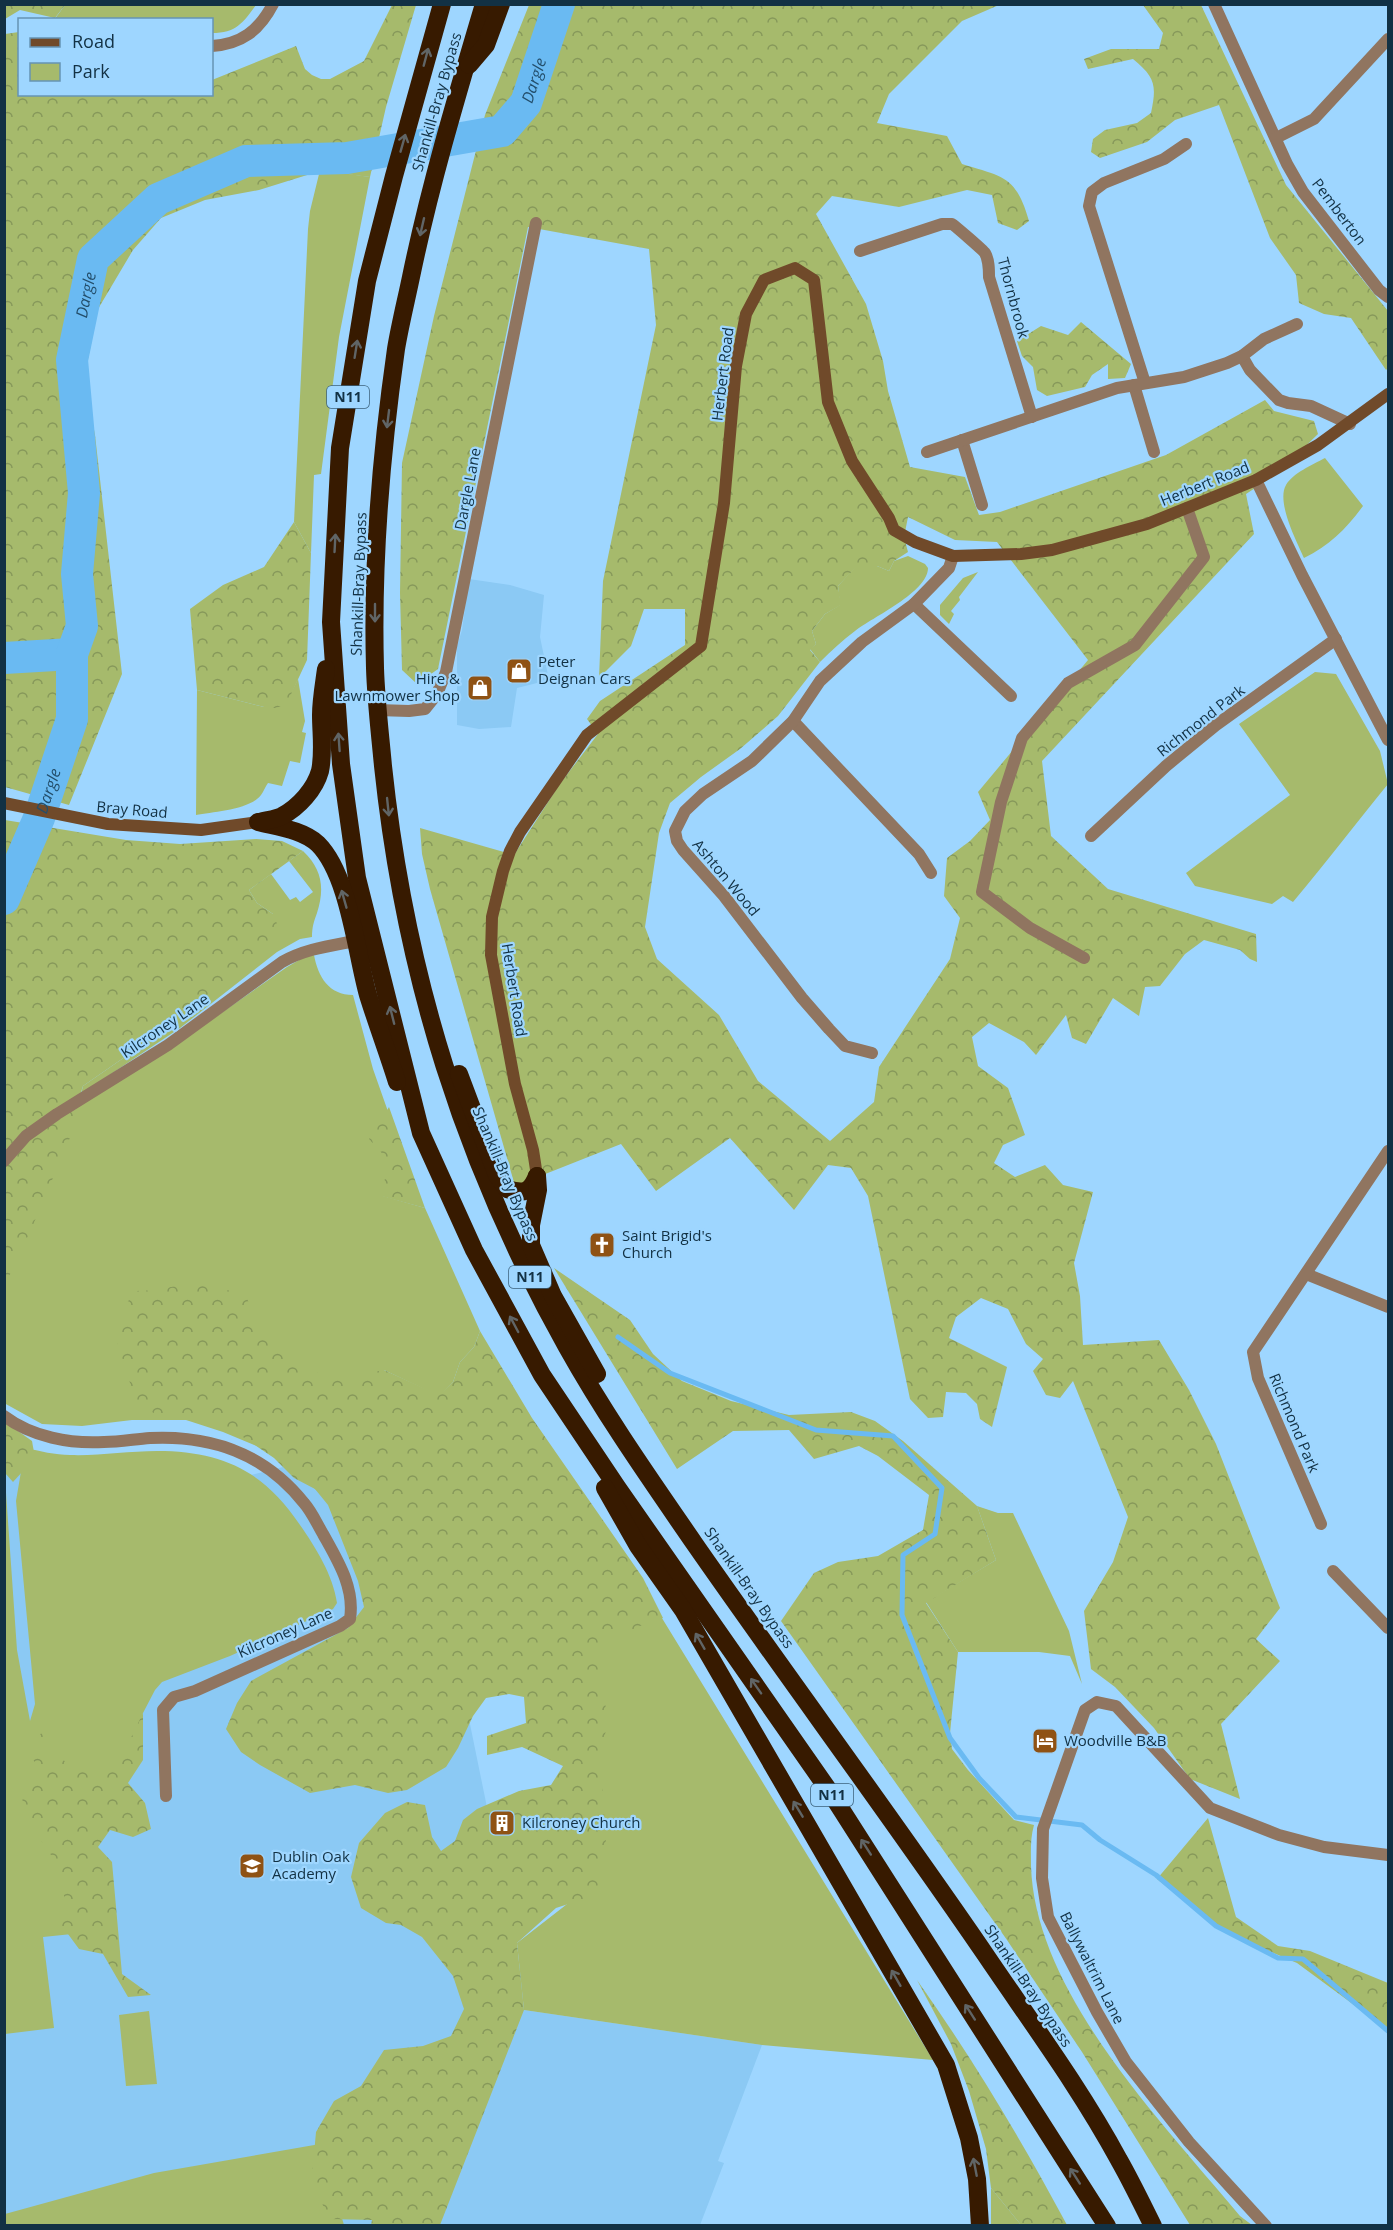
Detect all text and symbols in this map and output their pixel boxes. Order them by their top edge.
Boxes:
legend [18,18,213,96]
text: Road [72,29,115,53]
street label: Shankill-Bray Bypass [407,30,465,174]
one-way arrow [421,48,433,67]
water label: Dargle [516,55,551,106]
text: Park [72,59,110,83]
one-way arrow [398,134,409,153]
street label: Pemberton [1308,174,1371,249]
one-way arrow [415,217,427,236]
street label: Thornbrook [994,255,1034,341]
water label: Dargle [70,270,101,320]
street label: Herbert Road [706,326,738,422]
one-way arrow [351,340,362,360]
road number: N11 [327,386,369,408]
one-way arrow [382,408,393,428]
street label: Dargle Lane [449,446,485,532]
street label: Herbert Road [1157,456,1252,510]
street label: Shankill-Bray Bypass [346,512,371,656]
one-way arrow [330,533,341,553]
one-way arrow [369,603,381,623]
place label: Peter Deignan Cars [538,651,631,688]
shop icon: Peter Deignan Cars [504,656,534,686]
place label: Hire & Lawnmower Shop [334,668,460,705]
shop icon: Hire & Lawnmower Shop [465,673,495,703]
street label: Richmond Park [1152,680,1248,761]
one-way arrow [333,732,344,752]
water label: Dargle [30,765,66,816]
street label: Bray Road [96,796,169,822]
one-way arrow [383,797,394,817]
street label: Ashton Wood [689,835,765,920]
one-way arrow [338,890,349,909]
street label: Herbert Road [498,942,532,1038]
street label: Kilcroney Lane [117,988,212,1062]
one-way arrow [385,1006,397,1025]
street label: Shankill-Bray Bypass [469,1104,543,1244]
place label: Saint Brigid's Church [622,1225,712,1262]
church icon: Saint Brigid's Church [587,1230,617,1260]
road number: N11 [509,1266,551,1288]
one-way arrow [508,1316,520,1333]
street label: Richmond Park [1265,1370,1325,1475]
street label: Shankill-Bray Bypass [700,1523,799,1652]
street label: Kilcroney Lane [234,1602,335,1662]
one-way arrow [694,1633,706,1650]
one-way arrow [750,1678,762,1695]
hotel icon: Woodville B&B [1030,1726,1060,1756]
place label: Woodville B&B [1064,1730,1167,1750]
road number: N11 [811,1784,853,1806]
one-way arrow [791,1801,803,1818]
building icon: Kilcroney Church [487,1808,517,1838]
place label: Kilcroney Church [522,1812,641,1832]
one-way arrow [859,1839,872,1856]
place label: Dublin Oak Academy [272,1846,350,1883]
school or university icon: Dublin Oak Academy [237,1851,267,1881]
street label: Ballywaltrim Lane [1056,1908,1130,2027]
street label: Shankill-Bray Bypass [980,1920,1077,2051]
one-way arrow [890,1969,902,1986]
one-way arrow [964,2004,976,2021]
one-way arrow [969,2158,980,2178]
one-way arrow [1069,2168,1081,2185]

